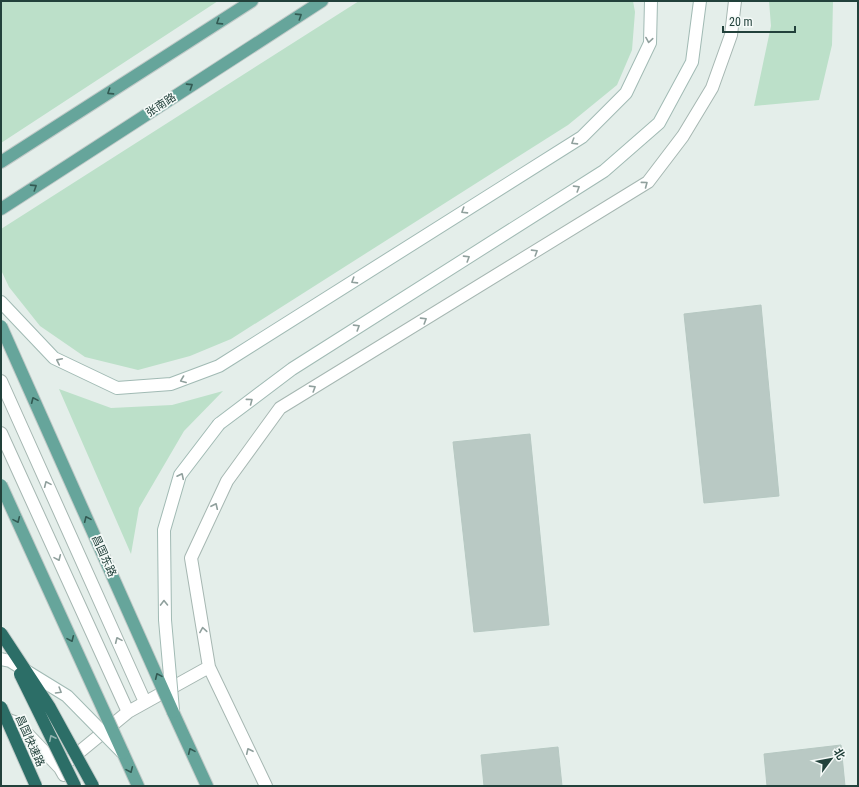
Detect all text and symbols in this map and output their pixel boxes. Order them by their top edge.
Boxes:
scale bar [723,8,795,34]
one-way arrow [295,13,302,20]
text: 20 m [729,15,753,29]
one-way arrow [216,17,223,25]
one-way arrow [645,37,654,43]
one-way arrow [186,84,193,91]
one-way arrow [107,87,114,95]
street label: 张南路 [144,91,178,119]
one-way arrow [571,137,578,145]
one-way arrow [640,181,647,188]
one-way arrow [30,185,37,192]
one-way arrow [573,185,580,193]
one-way arrow [461,207,468,214]
one-way arrow [531,249,538,257]
one-way arrow [463,255,470,262]
one-way arrow [351,276,358,283]
one-way arrow [420,317,427,325]
one-way arrow [353,324,360,332]
one-way arrow [56,358,64,366]
one-way arrow [179,375,187,383]
one-way arrow [309,385,316,393]
one-way arrow [31,397,39,405]
one-way arrow [245,398,252,405]
one-way arrow [176,473,184,480]
one-way arrow [44,480,52,488]
one-way arrow [210,503,218,511]
one-way arrow [12,516,20,524]
one-way arrow [84,516,92,523]
street label: 昌国东路 [89,533,119,579]
one-way arrow [53,554,61,561]
one-way arrow [160,600,169,606]
one-way arrow [199,627,208,633]
one-way arrow [66,634,74,642]
one-way arrow [114,637,122,644]
one-way arrow [154,673,162,680]
one-way arrow [55,687,62,694]
street label: 昌国快速路 [13,713,47,769]
one-way arrow [49,735,57,743]
north arrow [811,739,851,779]
text: 北 [831,746,847,762]
one-way arrow [188,747,196,755]
one-way arrow [246,747,254,755]
one-way arrow [125,765,133,773]

